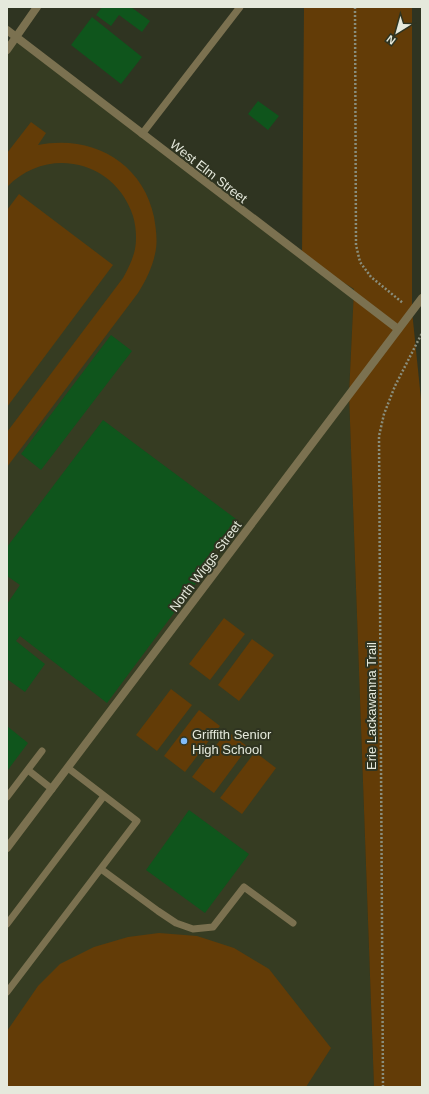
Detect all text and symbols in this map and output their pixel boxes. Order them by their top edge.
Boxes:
north arrow [377,12,417,52]
text: N [384,33,398,47]
street label: West Elm Street [167,137,251,206]
street label: North Wiggs Street [166,518,245,615]
street label: Erie Lackawanna Trail [364,642,379,770]
place label: Griffith Senior High School [192,727,272,757]
marker: Griffith Senior High School [179,736,189,746]

